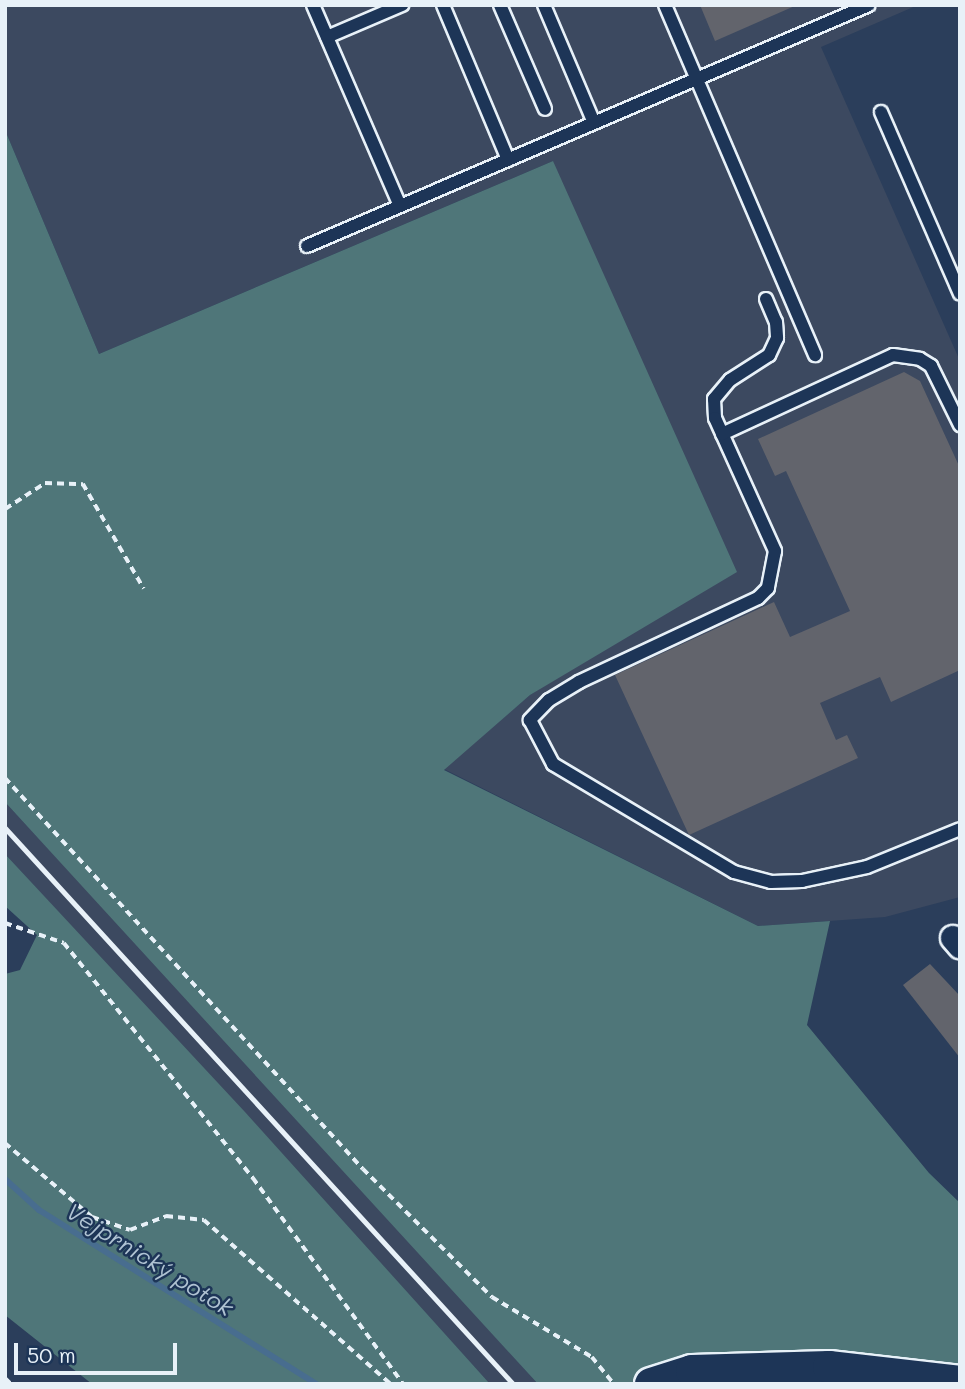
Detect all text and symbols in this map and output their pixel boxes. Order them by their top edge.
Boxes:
water label: Vejprnický potok [61,1196,239,1322]
scale bar [18,1330,180,1374]
text: 50 m [27,1341,76,1368]

